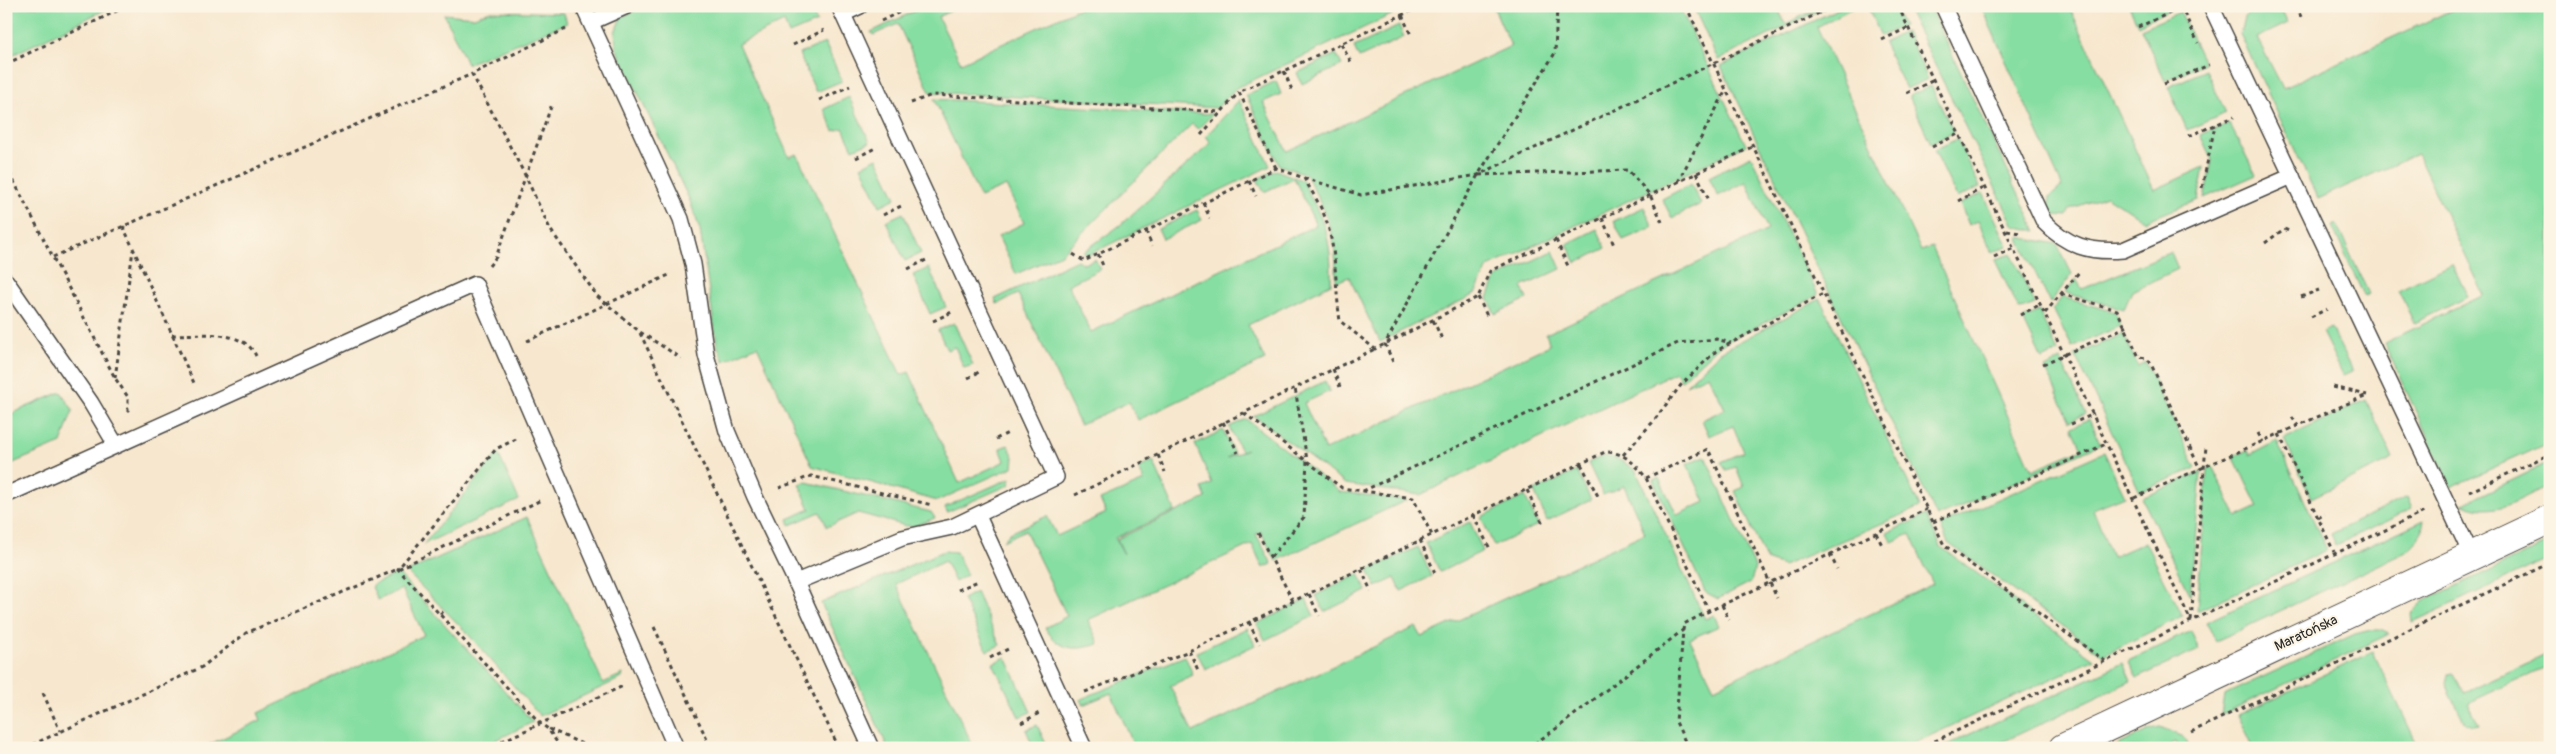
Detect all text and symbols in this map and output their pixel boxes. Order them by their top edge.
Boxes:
street label: Maratońska [2272,611,2340,655]

